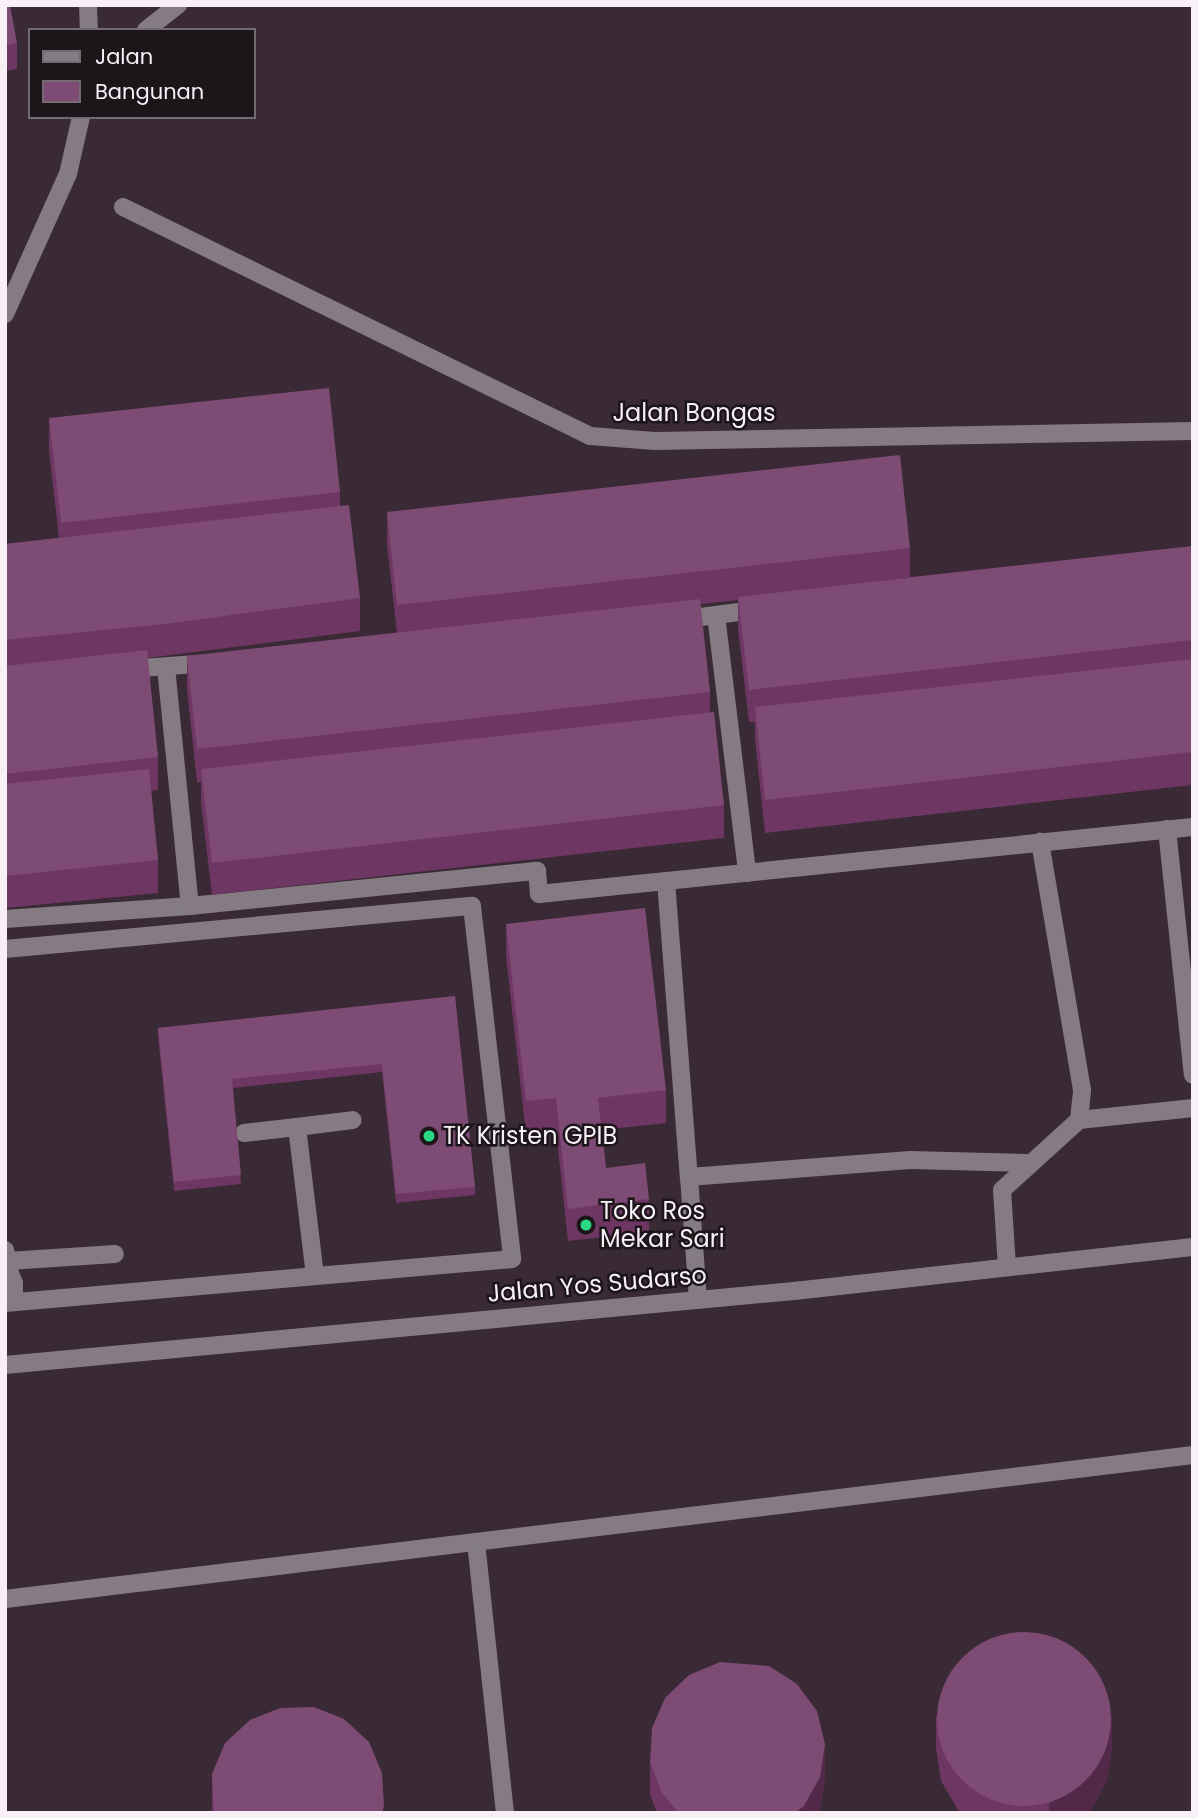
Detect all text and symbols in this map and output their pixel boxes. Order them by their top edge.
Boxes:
legend [28,28,256,119]
text: Jalan [95,42,153,71]
text: Bangunan [95,77,204,106]
street label: Jalan Bongas [612,399,776,427]
place label: TK Kristen GPIB [443,1122,617,1150]
marker: TK Kristen GPIB [421,1128,437,1144]
place label: Toko Ros Mekar Sari [600,1197,725,1253]
marker: Toko Ros Mekar Sari [578,1217,594,1233]
street label: Jalan Yos Sudarso [486,1260,708,1308]

